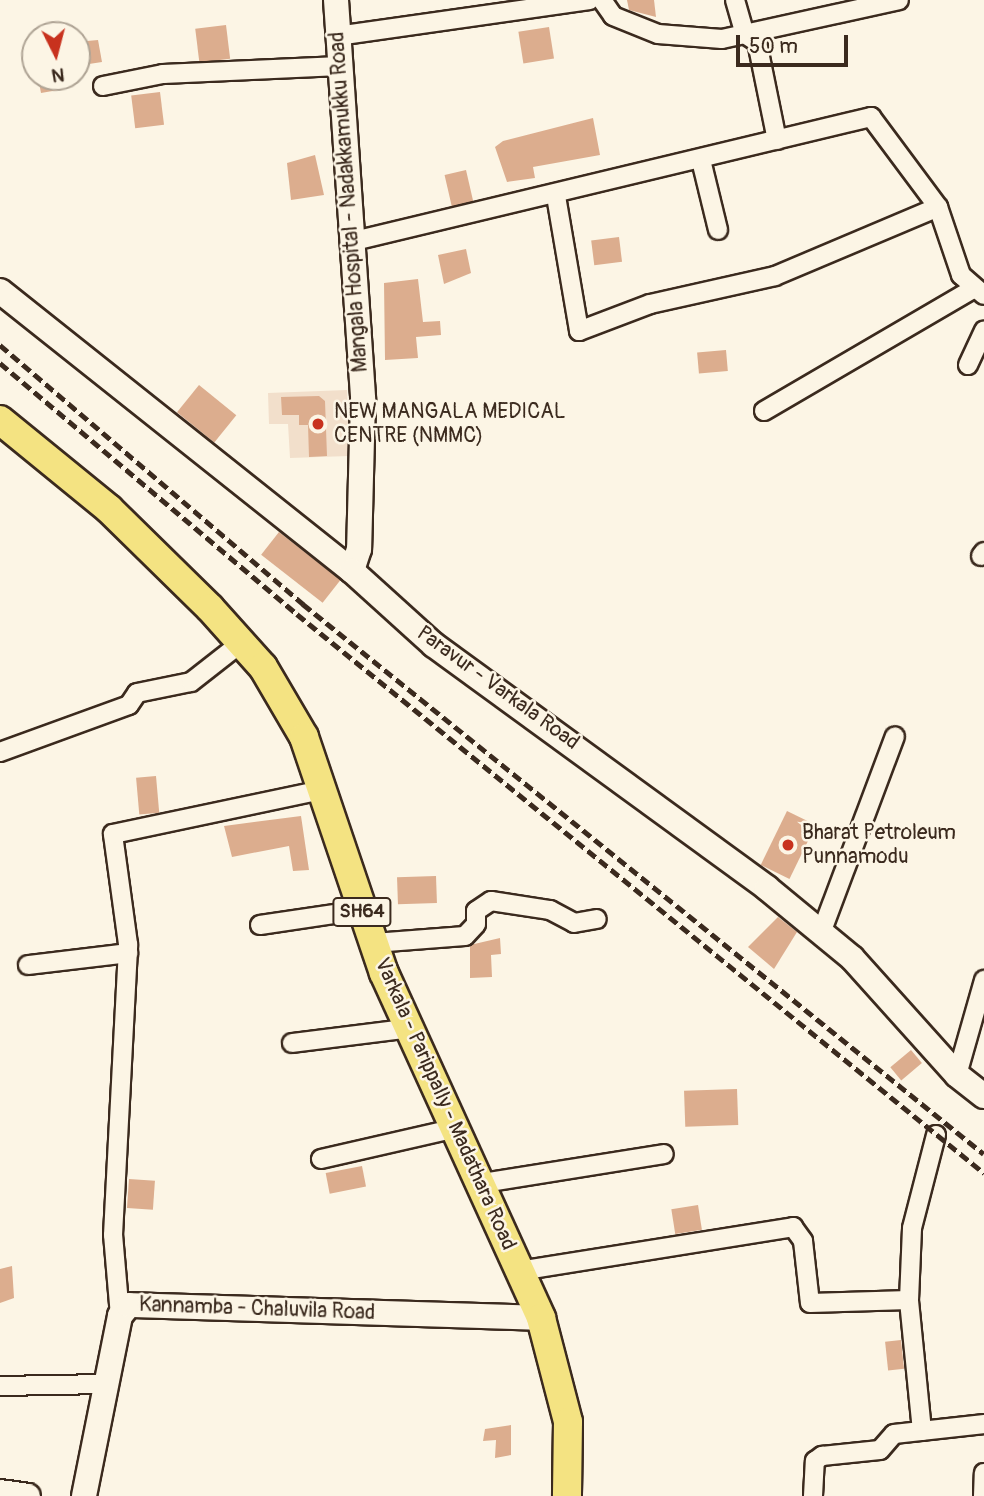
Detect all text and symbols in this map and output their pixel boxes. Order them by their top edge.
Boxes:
north arrow [21,21,91,91]
scale bar [739,21,851,65]
street label: Mangala Hospital - Nadakkamukku Road [325,31,373,373]
text: 50 m [749,33,798,60]
text: N [50,62,66,88]
place label: NEW MANGALA MEDICAL CENTRE (NMMC) [334,399,566,449]
marker: NEW MANGALA MEDICAL CENTRE (NMMC) [308,414,328,434]
street label: Paravur - Varkala Road [412,621,584,755]
place label: Bharat Petroleum Punnamodu [802,820,956,870]
marker: Bharat Petroleum Punnamodu [780,837,796,853]
road number: SH64 [332,896,392,928]
street label: Varkala - Parippally - Madathara Road [369,954,521,1254]
street label: Kannamba - Chaluvila Road [139,1292,375,1326]

